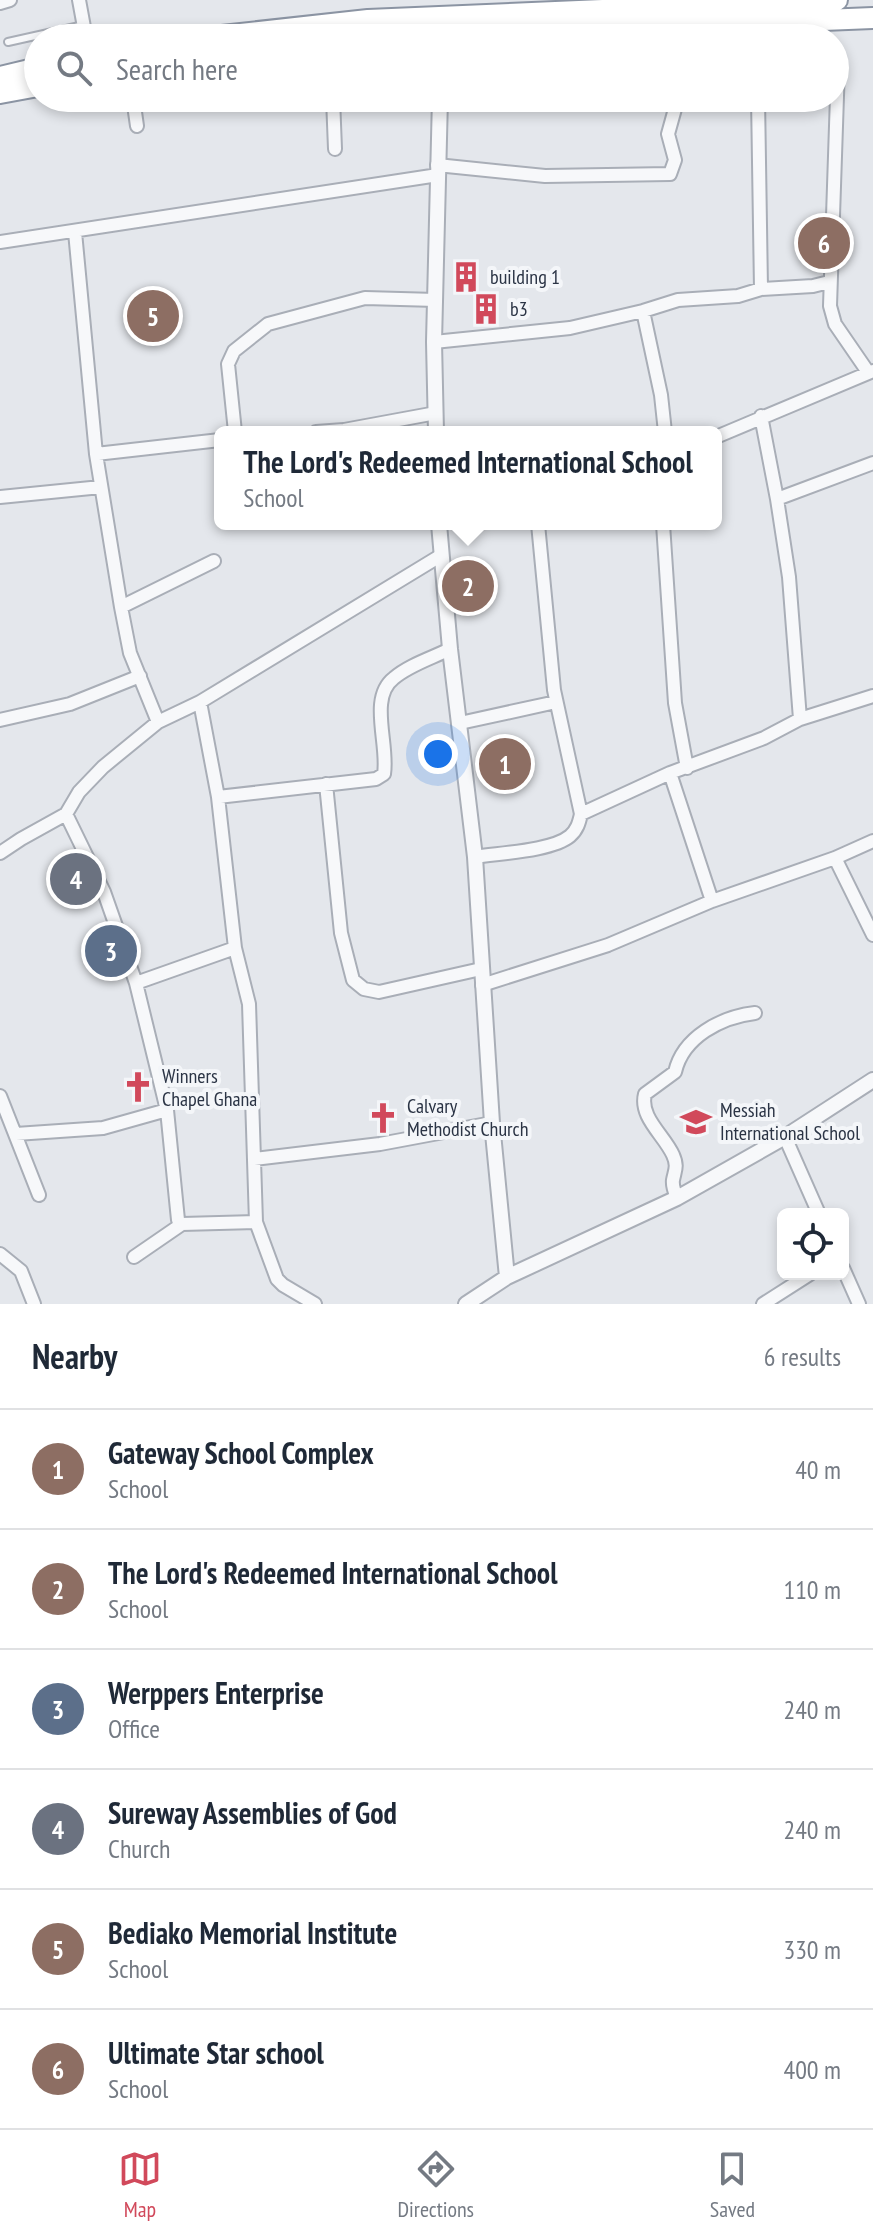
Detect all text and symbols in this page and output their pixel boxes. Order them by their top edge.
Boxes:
search box [24,24,849,112]
icon: search [52,46,96,90]
text: Search here [116,49,238,88]
pin: 6 [798,213,850,273]
building icon: building 1 [449,260,483,294]
place label: building 1 [490,264,560,290]
pin: 5 [127,286,179,346]
building icon: b3 [469,292,503,326]
place label: b3 [510,296,528,322]
popup [214,426,722,530]
text: The Lord's Redeemed International School [243,442,693,481]
text: School [243,481,304,514]
pin: 2 [442,556,494,616]
your location [418,734,458,774]
pin: 1 [479,734,531,794]
pin: 4 [50,849,102,909]
pin: 3 [85,921,137,981]
place label: Winners Chapel Ghana [162,1063,257,1112]
church icon: Winners Chapel Ghana [121,1070,155,1104]
place label: Calvary Methodist Church [407,1093,528,1142]
place label: Messiah International School [720,1097,860,1146]
church icon: Calvary Methodist Church [366,1101,400,1135]
school or university icon: Messiah International School [679,1105,713,1139]
map controls [777,1208,849,1280]
button: locate [777,1208,849,1280]
text: Nearby [32,1334,117,1378]
text: 6 results [764,1340,841,1373]
text: Gateway School Complex [108,1433,374,1472]
text: 1 [52,1453,64,1486]
text: 40 m [795,1453,841,1486]
text: School [108,1472,168,1505]
text: The Lord's Redeemed International School [108,1553,558,1592]
text: 2 [52,1573,64,1606]
text: 110 m [783,1573,841,1606]
text: School [108,1592,168,1625]
text: Werppers Enterprise [108,1673,324,1712]
text: 3 [52,1693,64,1726]
text: 240 m [783,1693,841,1726]
text: Office [108,1712,160,1745]
text: Sureway Assemblies of God [108,1793,397,1832]
text: 4 [52,1813,64,1846]
text: 240 m [783,1813,841,1846]
text: Church [108,1832,170,1865]
text: Bediako Memorial Institute [108,1913,397,1952]
text: 5 [52,1933,64,1966]
text: 330 m [783,1933,841,1966]
text: School [108,1952,168,1985]
text: Ultimate Star school [108,2033,324,2072]
text: 6 [52,2053,64,2086]
text: 400 m [783,2053,841,2086]
text: School [108,2072,168,2105]
tab: Map [118,2147,162,2223]
tab: Directions [398,2147,474,2223]
tab: Saved [710,2147,755,2223]

